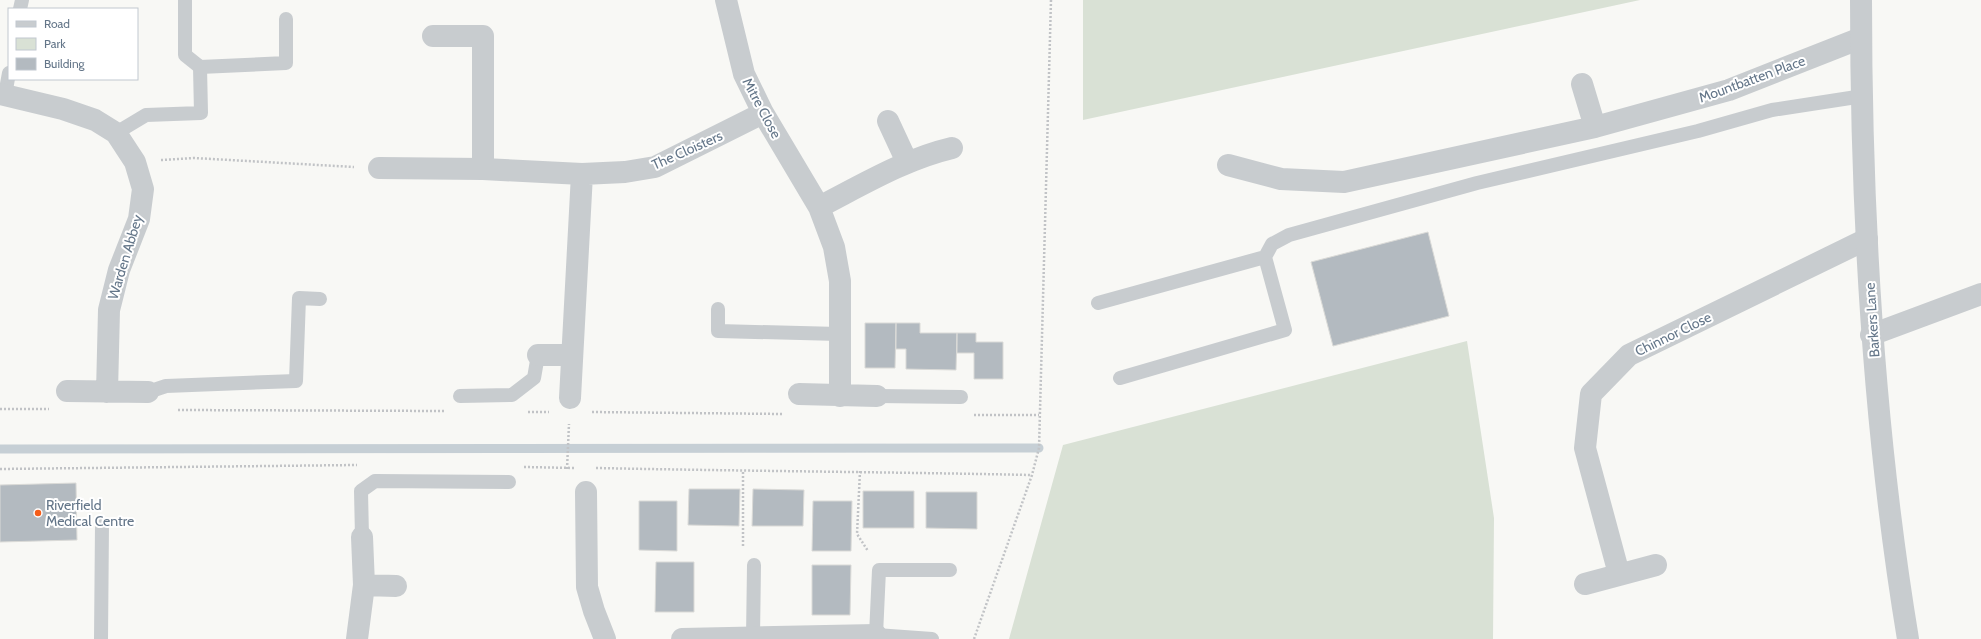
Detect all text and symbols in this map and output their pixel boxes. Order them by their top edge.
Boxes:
legend [8,8,138,80]
text: Road [44,16,70,31]
text: Park [44,36,66,51]
street label: Mountbatten Place [1696,51,1808,107]
text: Building [44,56,86,71]
street label: Mitre Close [739,75,785,141]
street label: The Cloisters [649,126,725,174]
street label: Warden Abbey [104,212,146,302]
street label: Barkers Lane [1860,282,1884,358]
street label: Chinnor Close [1632,308,1714,360]
place label: Riverfield Medical Centre [46,496,134,530]
marker: Riverfield Medical Centre [33,508,43,518]

